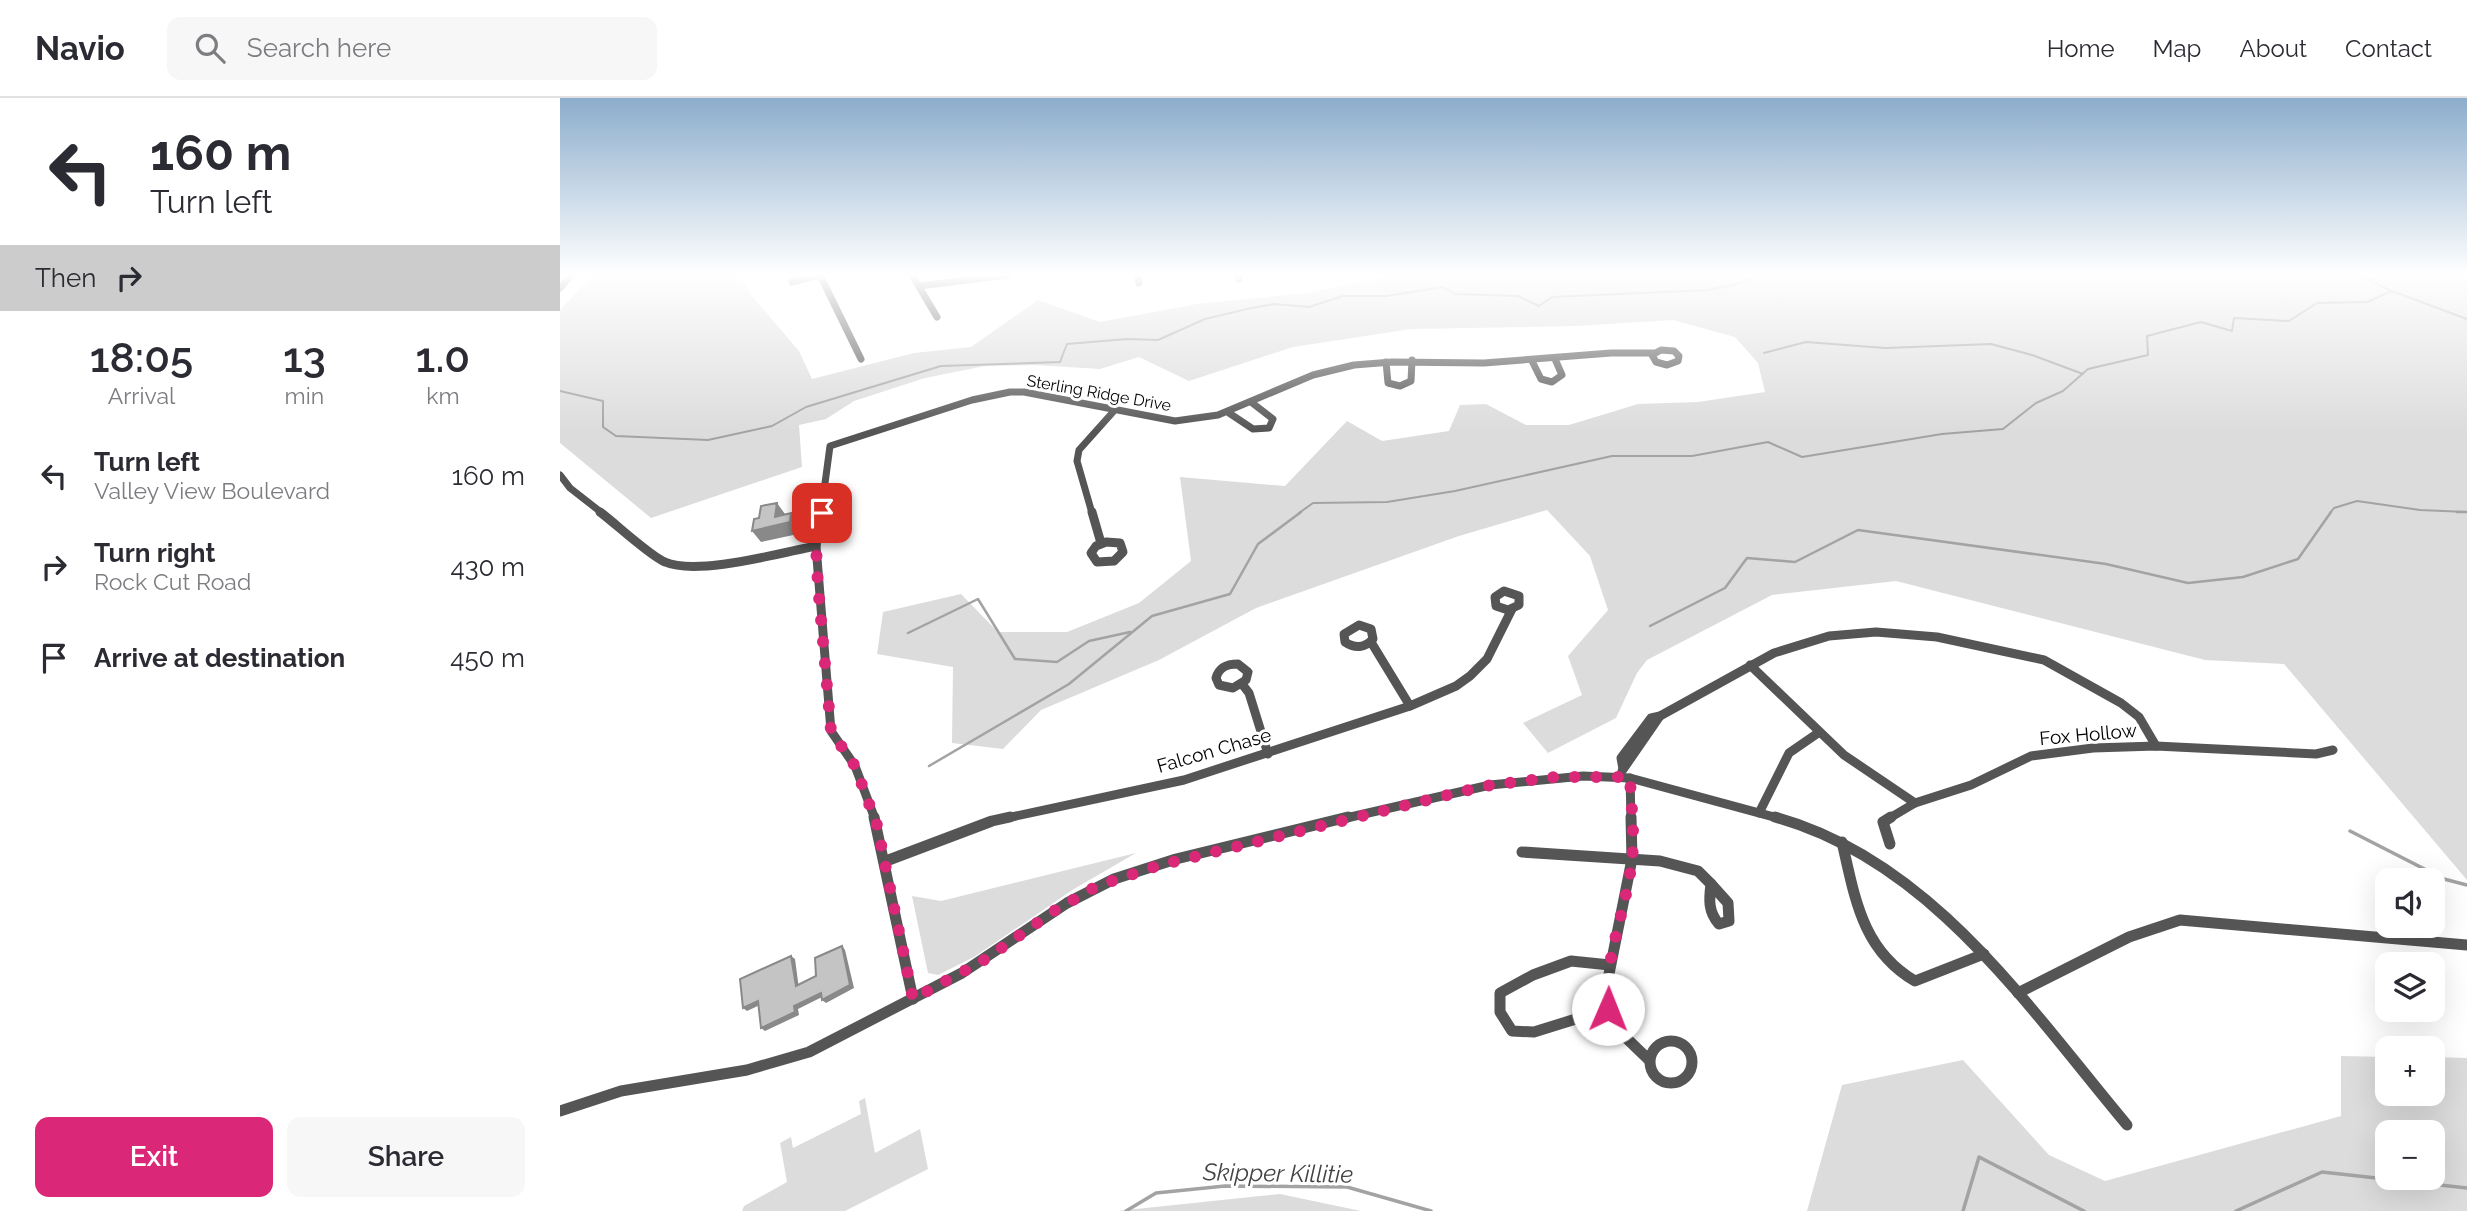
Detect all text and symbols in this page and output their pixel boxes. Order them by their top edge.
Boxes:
search box [167,17,657,80]
text: Navio [35,29,125,68]
icon: search [191,29,229,67]
text: Search here [247,33,391,63]
text: Home [2047,34,2115,63]
text: Map [2153,34,2201,63]
text: About [2239,34,2307,63]
text: Contact [2345,34,2432,63]
text: 160 m [150,124,291,181]
icon: left [35,126,126,217]
text: Turn left [150,183,272,220]
icon: right [110,259,148,297]
text: Then [35,263,96,293]
text: 18:05 [90,333,193,382]
text: 13 [283,333,326,382]
text: 1.0 [416,333,470,382]
street label: Sterling Ridge Drive [1025,371,1173,415]
text: Arrival [108,382,175,409]
text: min [285,382,324,409]
text: km [426,382,460,409]
text: Turn left [94,447,200,477]
icon: left [35,457,73,495]
text: 160 m [452,461,525,491]
text: Valley View Boulevard [94,477,330,504]
pin [792,483,852,543]
icon: arrive [803,494,841,532]
text: Turn right [94,538,215,568]
icon: right [35,548,73,586]
text: 430 m [450,552,525,582]
text: Rock Cut Road [94,568,251,595]
icon: arrive [35,639,73,677]
text: Arrive at destination [94,643,345,673]
text: 450 m [450,643,525,673]
street label: Fox Hollow [2038,719,2138,749]
street label: Falcon Chase [1154,723,1274,777]
map controls [2375,868,2445,1190]
button: sound [2375,868,2445,938]
button: layers [2375,952,2445,1022]
position arrow [1571,972,1645,1046]
button: + [2375,1036,2445,1106]
button: Exit [35,1117,273,1197]
button: Share [287,1117,525,1197]
button: − [2375,1120,2445,1190]
water label: Skipper Killitie [1202,1157,1354,1189]

